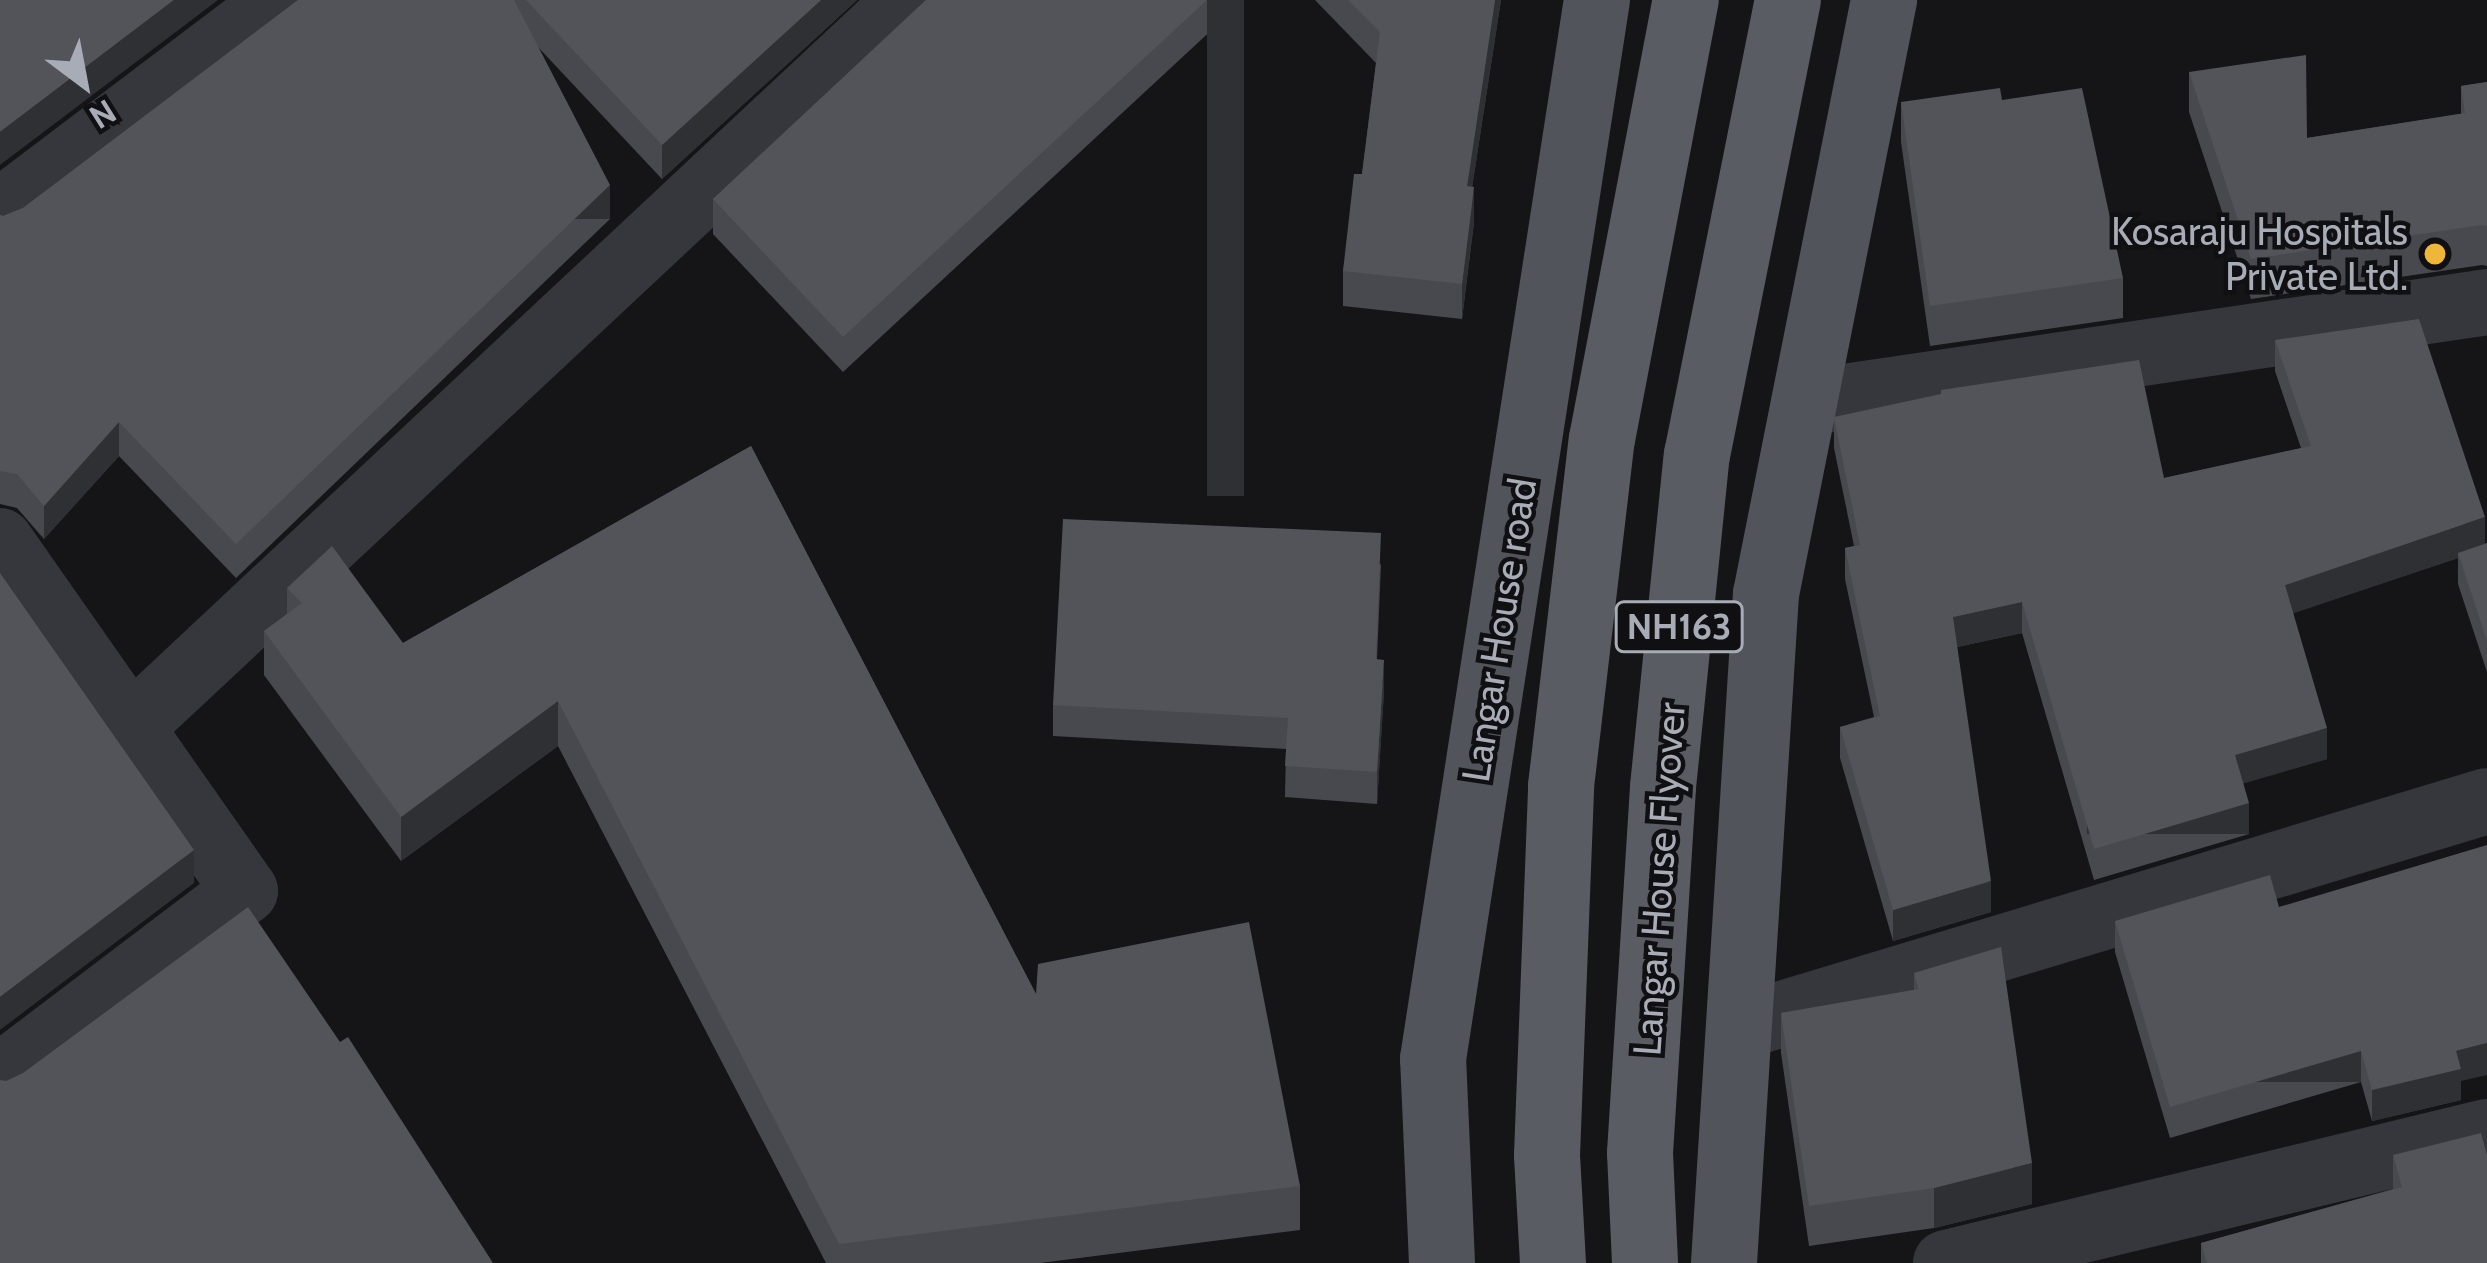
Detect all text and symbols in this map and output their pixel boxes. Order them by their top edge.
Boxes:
north arrow [24,24,144,144]
text: N [83,91,124,138]
place label: Kosaraju Hospitals Private Ltd. [2111,209,2408,300]
marker: Kosaraju Hospitals Private Ltd. [2419,238,2451,270]
street label: Langar House road [1452,475,1546,785]
road number: NH163 [1613,597,1745,657]
street label: Langar House Flyover [1623,701,1695,1057]

